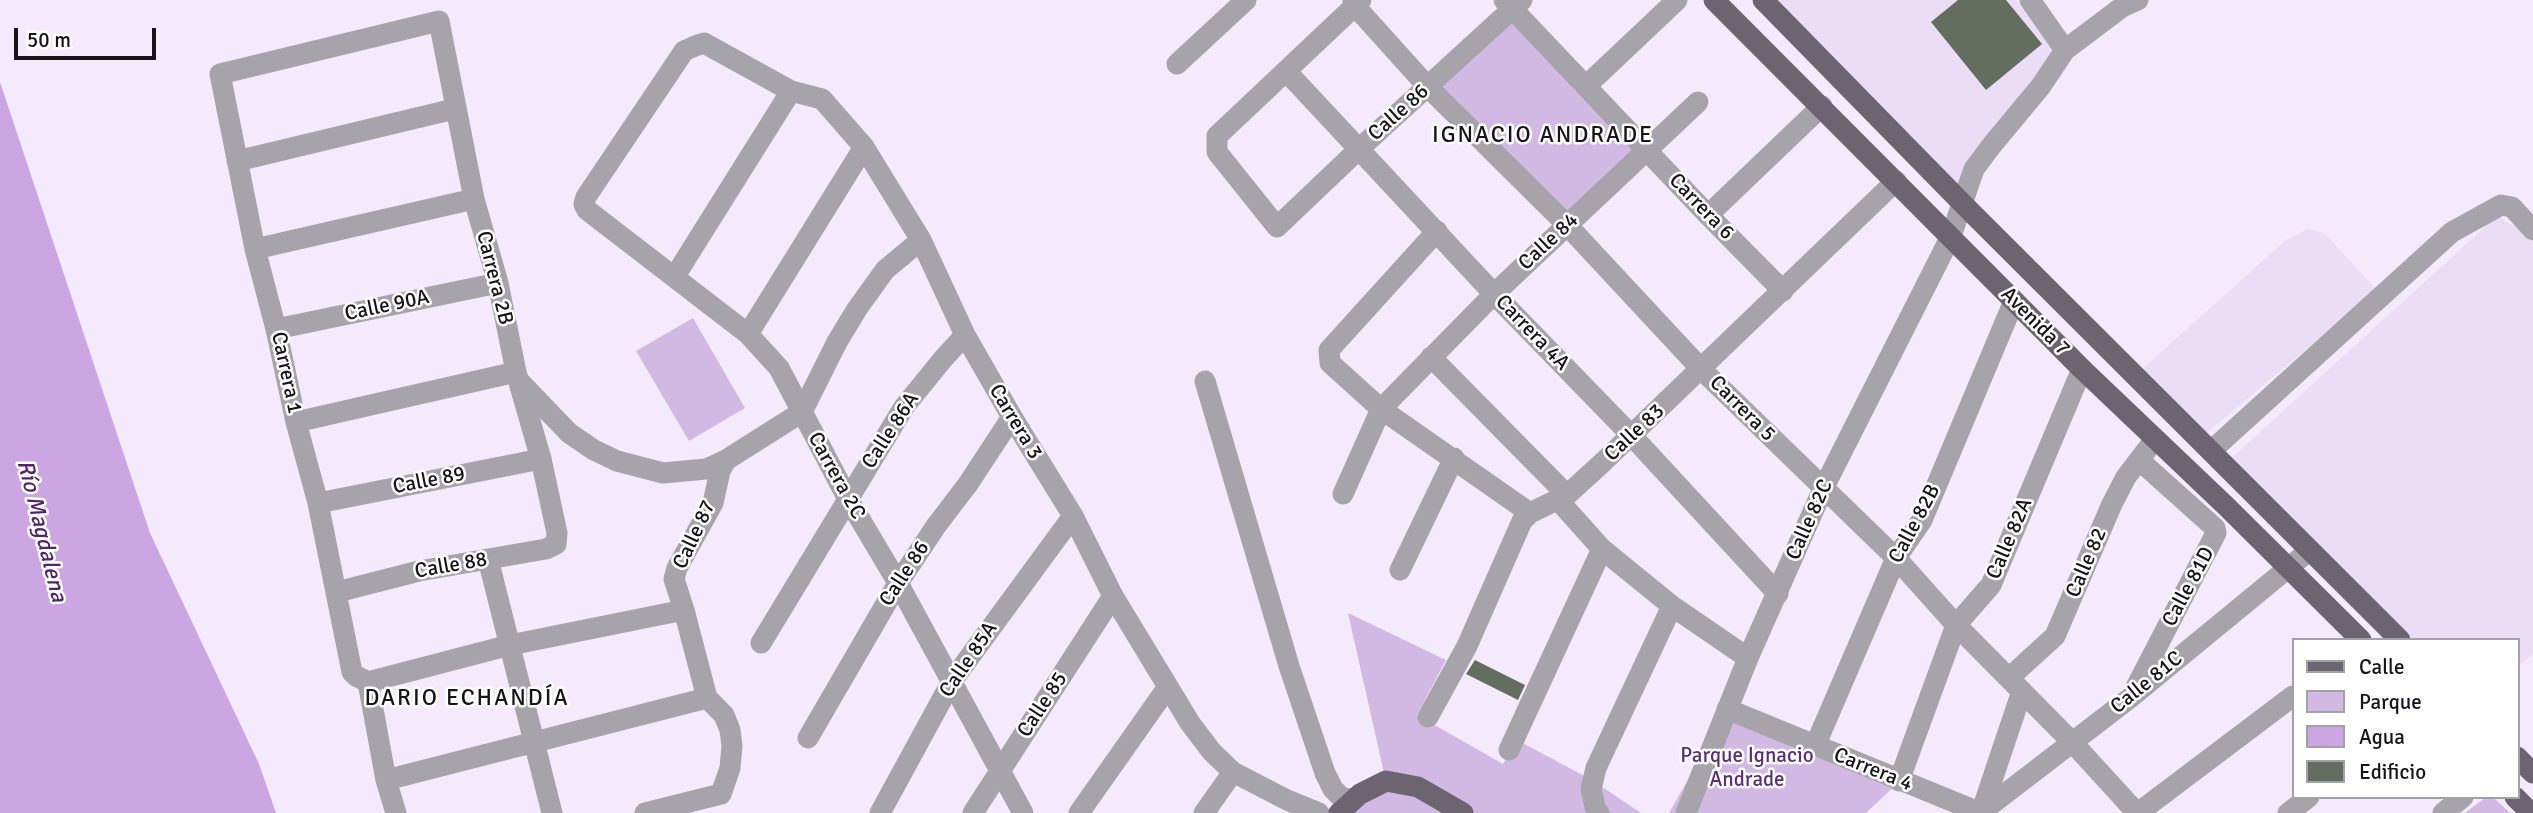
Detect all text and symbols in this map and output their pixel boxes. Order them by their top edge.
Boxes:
scale bar [18,14,159,58]
text: 50 m [27,27,71,53]
street label: Calle 86 [1363,79,1435,147]
district label: IGNACIO ANDRADE [1434,122,1652,150]
street label: Carrera 6 [1663,168,1739,246]
street label: Calle 84 [1514,208,1584,276]
street label: Carrera 2B [470,229,518,327]
street label: Avenida 7 [1995,282,2075,362]
street label: Calle 90A [342,285,432,327]
street label: Carrera 4A [1490,290,1574,376]
street label: Carrera 1 [265,330,307,416]
street label: Carrera 5 [1704,371,1780,447]
street label: Carrera 3 [983,380,1047,464]
street label: Calle 86A [857,388,925,474]
street label: Calle 83 [1600,399,1670,467]
street label: Carrera 2C [802,428,870,524]
water label: Río Magdalena [10,457,72,605]
street label: Calle 89 [391,462,467,500]
street label: Calle 82C [1781,476,1839,564]
street label: Calle 82B [1884,480,1946,568]
street label: Calle 82A [1982,495,2038,583]
street label: Calle 87 [668,497,722,573]
street label: Calle 82 [2061,525,2113,601]
street label: Calle 86 [875,537,935,611]
street label: Calle 81D [2158,543,2220,631]
street label: Calle 88 [413,547,489,585]
street label: Calle 85A [935,617,1003,703]
legend [2292,638,2519,799]
street label: Calle 81C [2106,646,2188,720]
text: Calle [2359,654,2405,680]
street label: Calle 85 [1013,668,1073,742]
district label: DARIO ECHANDÍA [366,685,568,713]
text: Parque [2359,689,2422,715]
text: Agua [2359,724,2405,750]
park label: Parque Ignacio Andrade [1680,743,1814,793]
street label: Carrera 4 [1830,743,1916,797]
text: Edificio [2359,759,2426,785]

